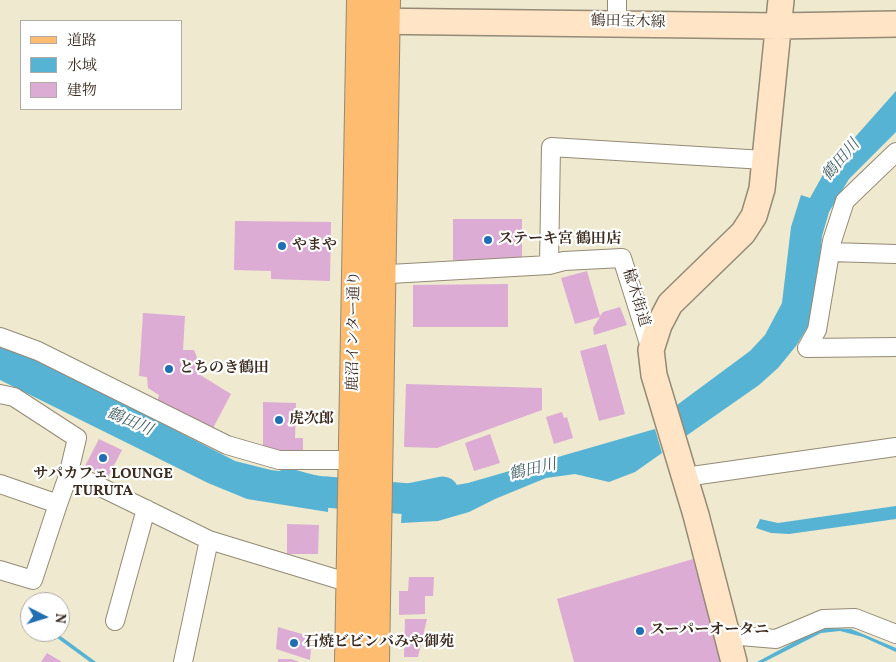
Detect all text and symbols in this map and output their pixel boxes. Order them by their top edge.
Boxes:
street label: 鶴田宝木線 [590,13,666,33]
legend [20,20,182,110]
text: 道路 [67,31,97,52]
text: 水域 [67,56,97,77]
text: 建物 [67,81,97,102]
water label: 鶴田川 [819,136,865,186]
place label: ステーキ宮 鶴田店 [498,231,621,249]
marker: ステーキ宮 鶴田店 [482,234,494,246]
place label: やまや [292,237,337,255]
marker: やまや [276,240,288,252]
street label: 楡木街道 [618,267,652,329]
street label: 鹿沼インター通り [345,271,365,391]
place label: とちのき鶴田 [179,360,269,378]
marker: とちのき鶴田 [163,363,175,375]
water label: 鶴田川 [103,405,155,441]
place label: 虎次郎 [289,411,334,429]
marker: 虎次郎 [273,414,285,426]
marker: サパカフェ LOUNGE TURUTA [97,452,109,464]
water label: 鶴田川 [507,456,559,486]
place label: サパカフェ LOUNGE TURUTA [33,466,173,501]
north arrow [20,592,70,642]
text: N [50,612,69,624]
place label: スーパーオータニ [650,622,769,640]
marker: スーパーオータニ [634,625,646,637]
place label: 石焼ビビンバみや御苑 [304,634,454,652]
marker: 石焼ビビンバみや御苑 [288,637,300,649]

